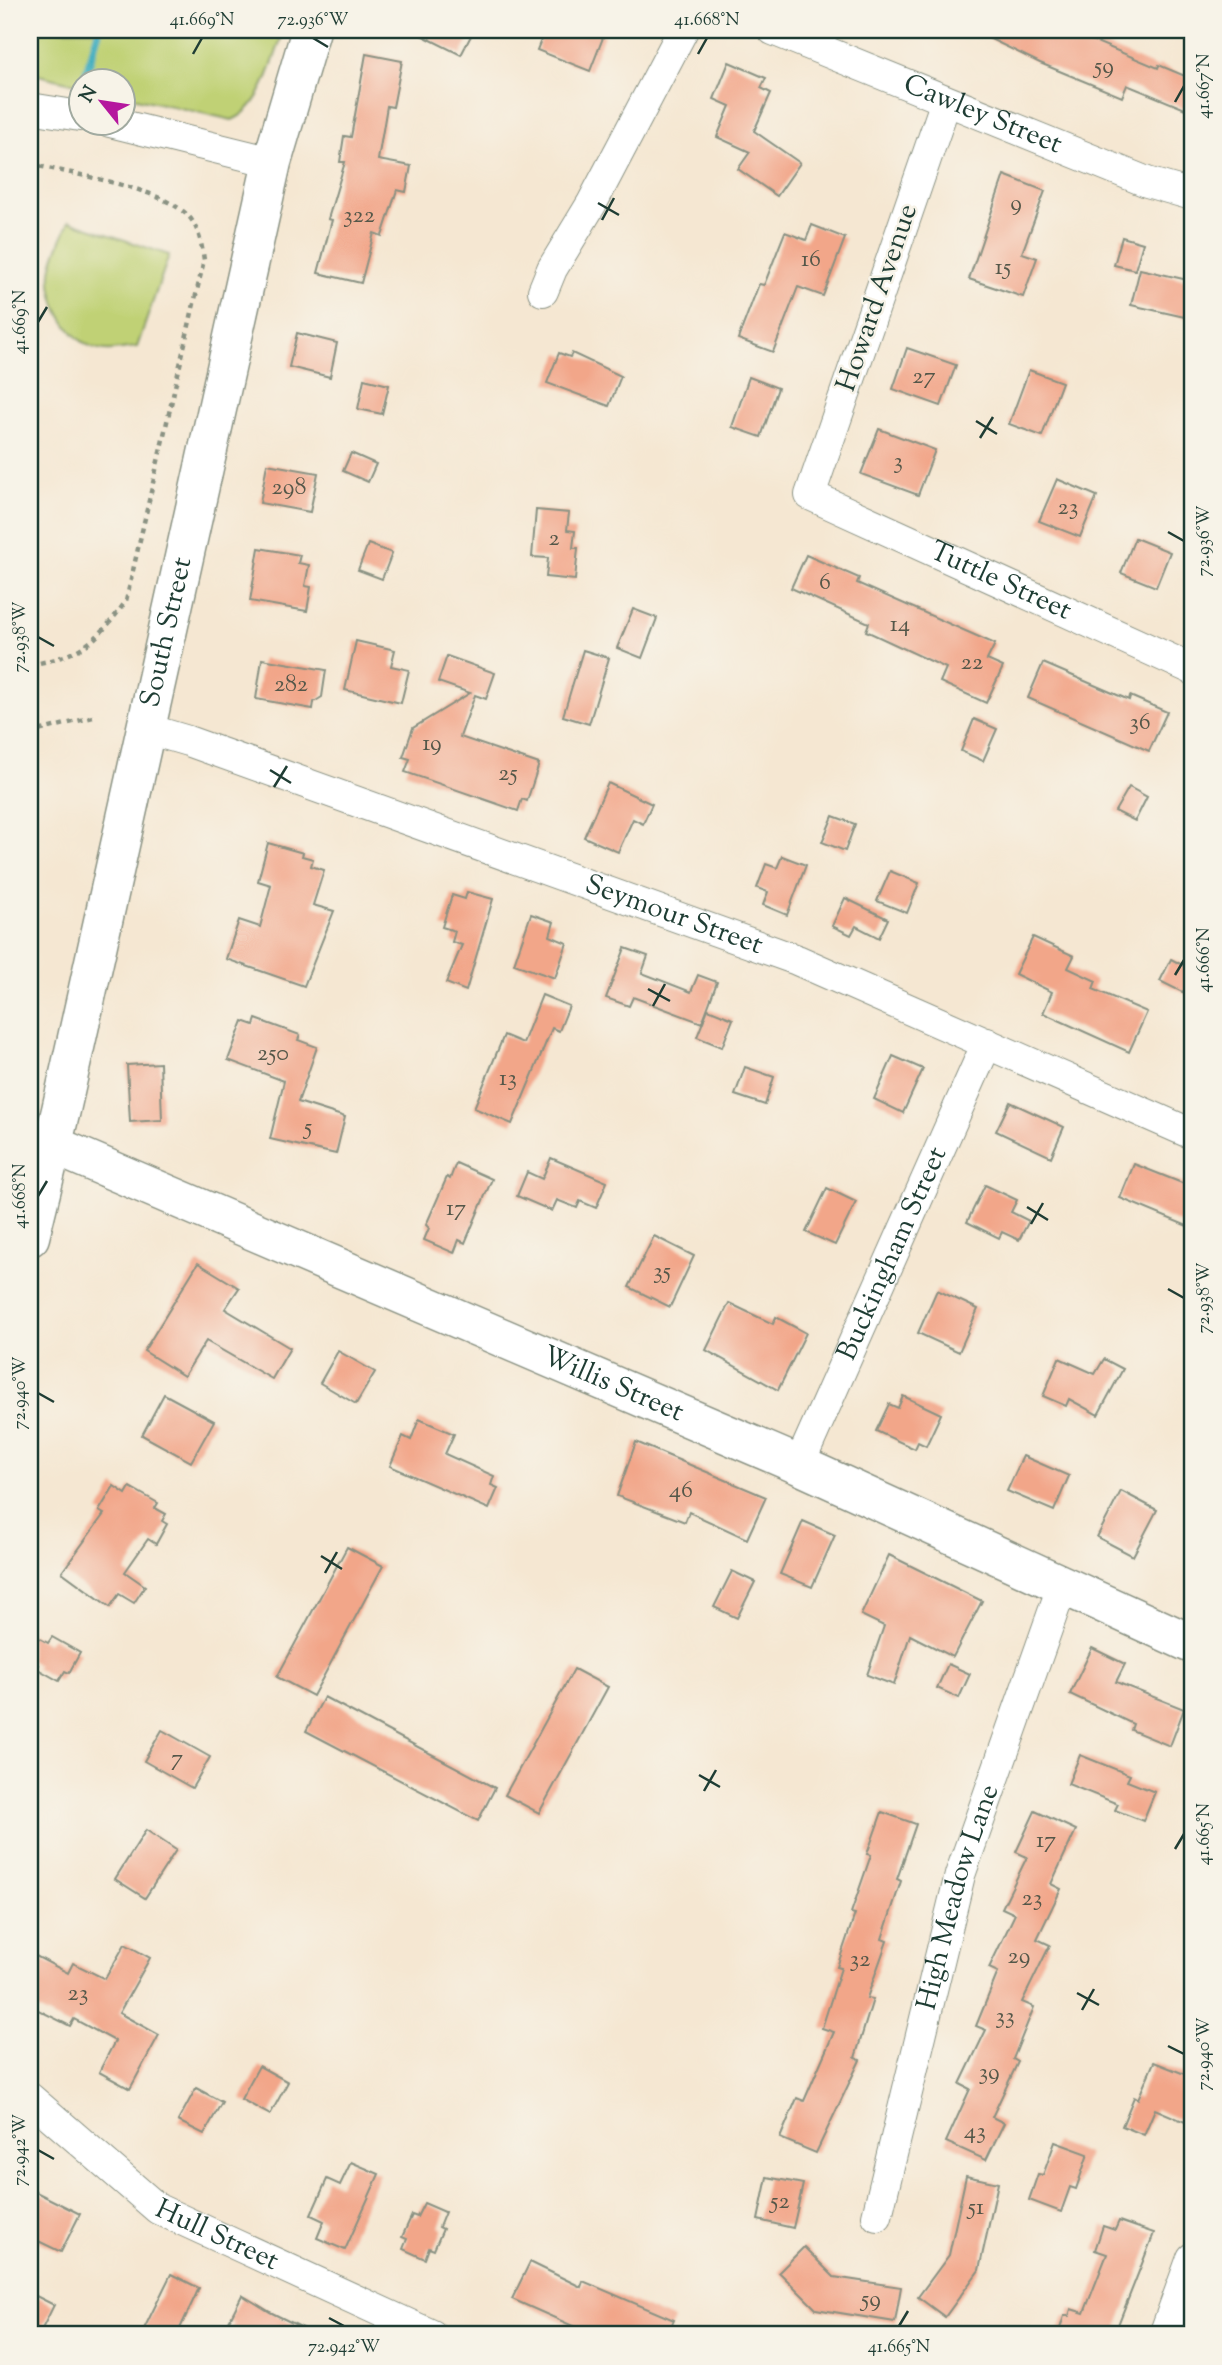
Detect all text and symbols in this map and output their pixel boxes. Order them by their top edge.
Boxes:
text: 41.669°N [170,8,234,34]
text: 72.936°W [278,8,348,34]
text: 41.668°N [674,8,740,34]
house number: 59 [1092,50,1114,84]
text: 41.667°N [1192,53,1218,119]
street label: Cawley Street [897,65,1068,165]
north arrow [66,66,136,136]
text: N [74,81,105,108]
house number: 9 [1010,187,1022,221]
house number: 322 [343,199,375,233]
street label: Howard Avenue [827,199,929,397]
house number: 16 [801,243,821,277]
house number: 15 [995,251,1011,285]
text: 41.669°N [8,290,34,354]
house number: 27 [912,360,936,394]
house number: 3 [893,445,903,479]
house number: 298 [272,471,306,505]
house number: 23 [1058,491,1078,525]
text: 72.936°W [1192,506,1218,576]
house number: 2 [548,522,560,556]
street label: Tuttle Street [923,532,1078,631]
street label: South Street [131,553,203,711]
house number: 6 [819,566,831,600]
text: 72.938°W [8,601,34,673]
house number: 14 [890,608,910,642]
house number: 22 [961,646,983,680]
house number: 282 [274,668,308,702]
house number: 36 [1129,706,1151,740]
house number: 19 [422,727,442,761]
house number: 25 [498,757,518,791]
street label: Seymour Street [579,865,769,966]
text: 41.666°N [1192,927,1218,993]
house number: 250 [257,1037,289,1071]
house number: 13 [499,1062,517,1096]
house number: 5 [302,1111,312,1145]
street label: Buckingham Street [828,1140,958,1367]
text: 41.668°N [8,1163,34,1229]
house number: 17 [446,1192,466,1226]
house number: 35 [653,1255,671,1289]
text: 72.938°W [1192,1262,1218,1334]
street label: Willis Street [536,1337,690,1433]
text: 72.940°W [8,1357,34,1429]
house number: 46 [669,1474,693,1508]
house number: 7 [171,1742,183,1776]
street label: High Meadow Lane [908,1779,1010,2014]
text: 41.665°N [1192,1803,1218,1865]
house number: 17 [1036,1824,1056,1858]
house number: 23 [1022,1882,1042,1916]
house number: 29 [1008,1940,1030,1974]
house number: 32 [850,1943,870,1977]
house number: 23 [68,1977,88,2011]
house number: 33 [995,2000,1015,2034]
text: 72.940°W [1192,2018,1218,2090]
house number: 39 [978,2056,1000,2090]
text: 72.942°W [8,2114,34,2186]
house number: 43 [964,2115,986,2149]
house number: 52 [768,2185,790,2219]
street label: Hull Street [148,2190,285,2282]
house number: 51 [966,2191,984,2225]
house number: 59 [859,2283,881,2317]
text: 72.942°W [308,2335,380,2361]
text: 41.665°N [868,2335,930,2361]

